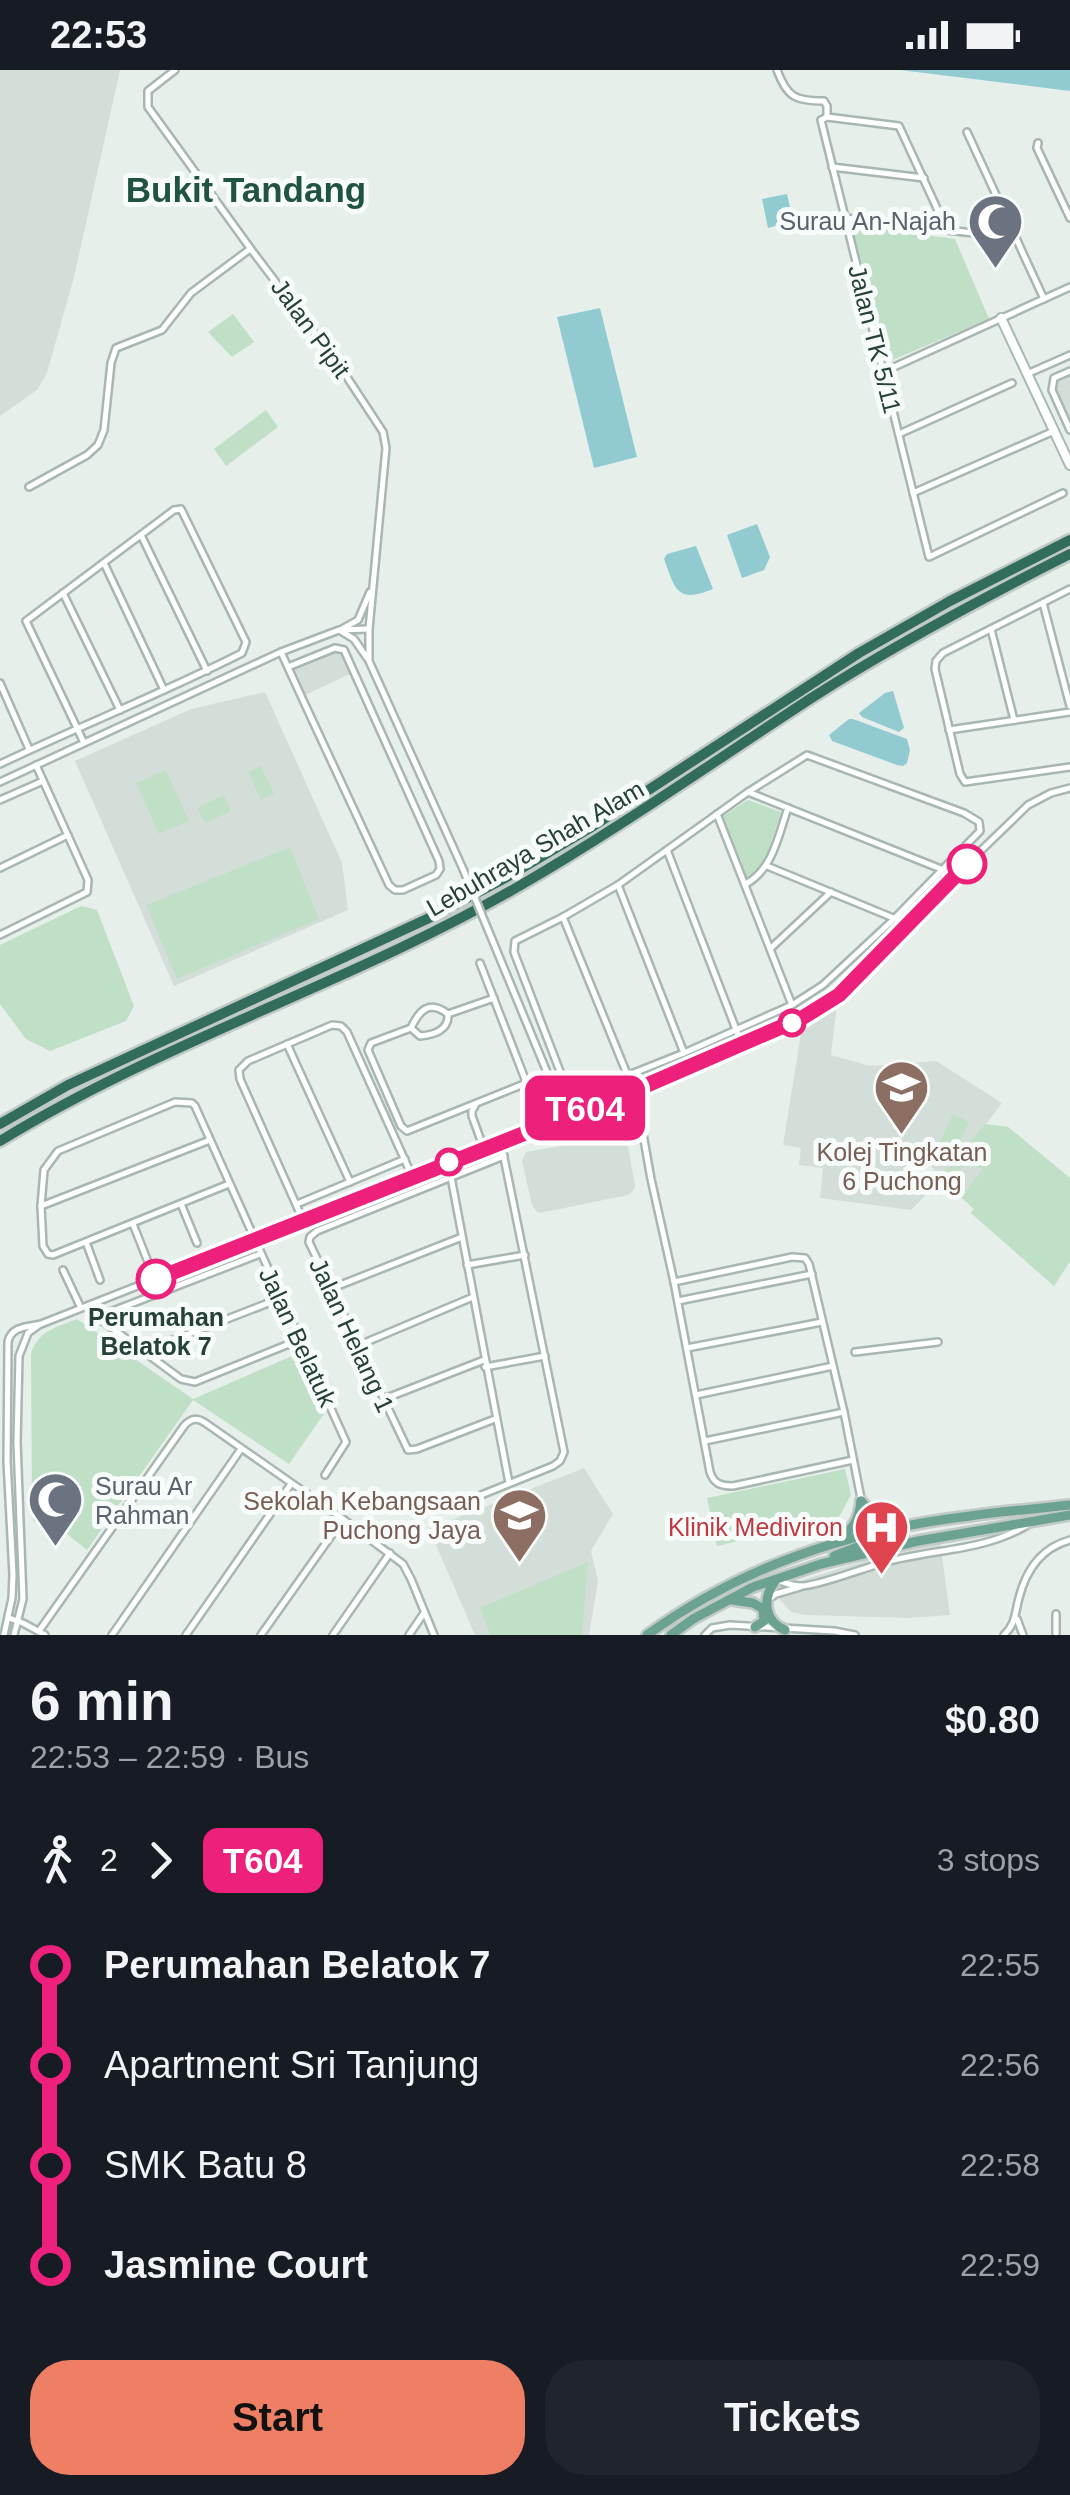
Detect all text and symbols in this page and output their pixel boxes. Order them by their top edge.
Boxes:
text: 22:53 [50,14,147,56]
district label: Bukit Tandang [126,170,366,209]
mosque icon: Surau An-Najah [965,191,1025,270]
place label: Surau An-Najah [779,207,956,235]
street label: Jalan TK 5/11 [843,262,907,416]
street label: Jalan Pipit [266,273,356,383]
street label: Lebuhraya Shah Alam [421,774,649,922]
unlabelled marker [948,845,986,883]
unlabelled marker [779,1010,805,1036]
school or university icon: Kolej Tingkatan 6 Puchong [872,1057,932,1136]
line badge: T604 [515,1076,655,1140]
text: T604 [545,1089,625,1128]
place label: Kolej Tingkatan 6 Puchong [817,1138,987,1195]
unlabelled marker [436,1149,462,1175]
street label: Jalan Helang 1 [304,1253,400,1417]
marker: Perumahan Belatok 7 [137,1260,175,1298]
street label: Jalan Belatuk [254,1263,343,1411]
place label: Perumahan Belatok 7 [88,1303,224,1360]
mosque icon: Surau Ar Rahman [26,1470,86,1549]
place label: Surau Ar Rahman [95,1472,192,1529]
school or university icon: Sekolah Kebangsaan Puchong Jaya [490,1485,550,1564]
place label: Sekolah Kebangsaan Puchong Jaya [243,1487,481,1544]
hospital icon: Klinik Mediviron [852,1497,912,1576]
place label: Klinik Mediviron [668,1513,843,1541]
text: 6 min [30,1670,174,1732]
text: $0.80 [945,1699,1040,1741]
text: 22:53 – 22:59 · Bus [30,1739,309,1775]
icon: walk [30,1833,85,1888]
icon: forward [133,1833,188,1888]
text: T604 [223,1841,303,1880]
text: 2 [100,1842,118,1878]
text: 3 stops [937,1842,1040,1878]
text: Perumahan Belatok 7 [104,1944,490,1986]
text: 22:55 [960,1947,1040,1983]
text: Apartment Sri Tanjung [104,2044,479,2086]
text: 22:56 [960,2047,1040,2083]
text: SMK Batu 8 [104,2144,307,2186]
text: 22:58 [960,2147,1040,2183]
text: Jasmine Court [104,2244,368,2286]
text: 22:59 [960,2247,1040,2283]
button: Start [30,2360,525,2475]
button: Tickets [545,2360,1040,2475]

